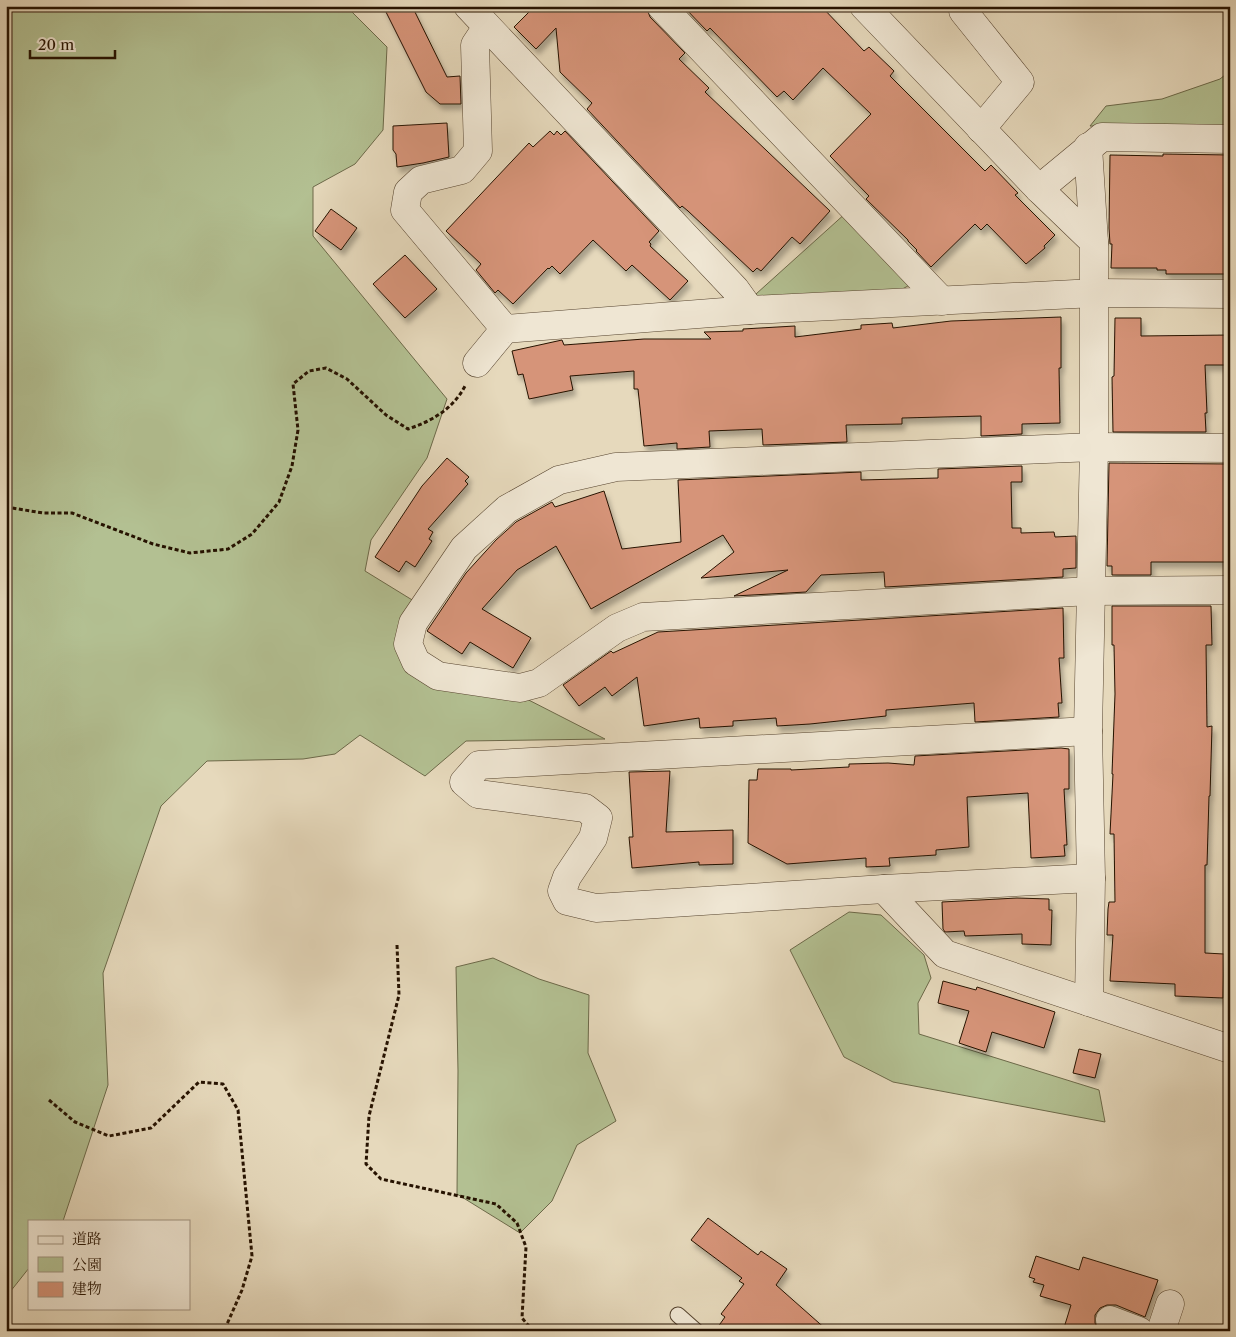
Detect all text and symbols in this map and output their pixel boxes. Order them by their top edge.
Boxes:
scale bar [30,28,115,60]
text: 20 m [38,35,74,54]
legend [28,1220,190,1310]
text: 道路 [72,1229,102,1248]
text: 公園 [72,1255,102,1274]
text: 建物 [72,1279,102,1298]

